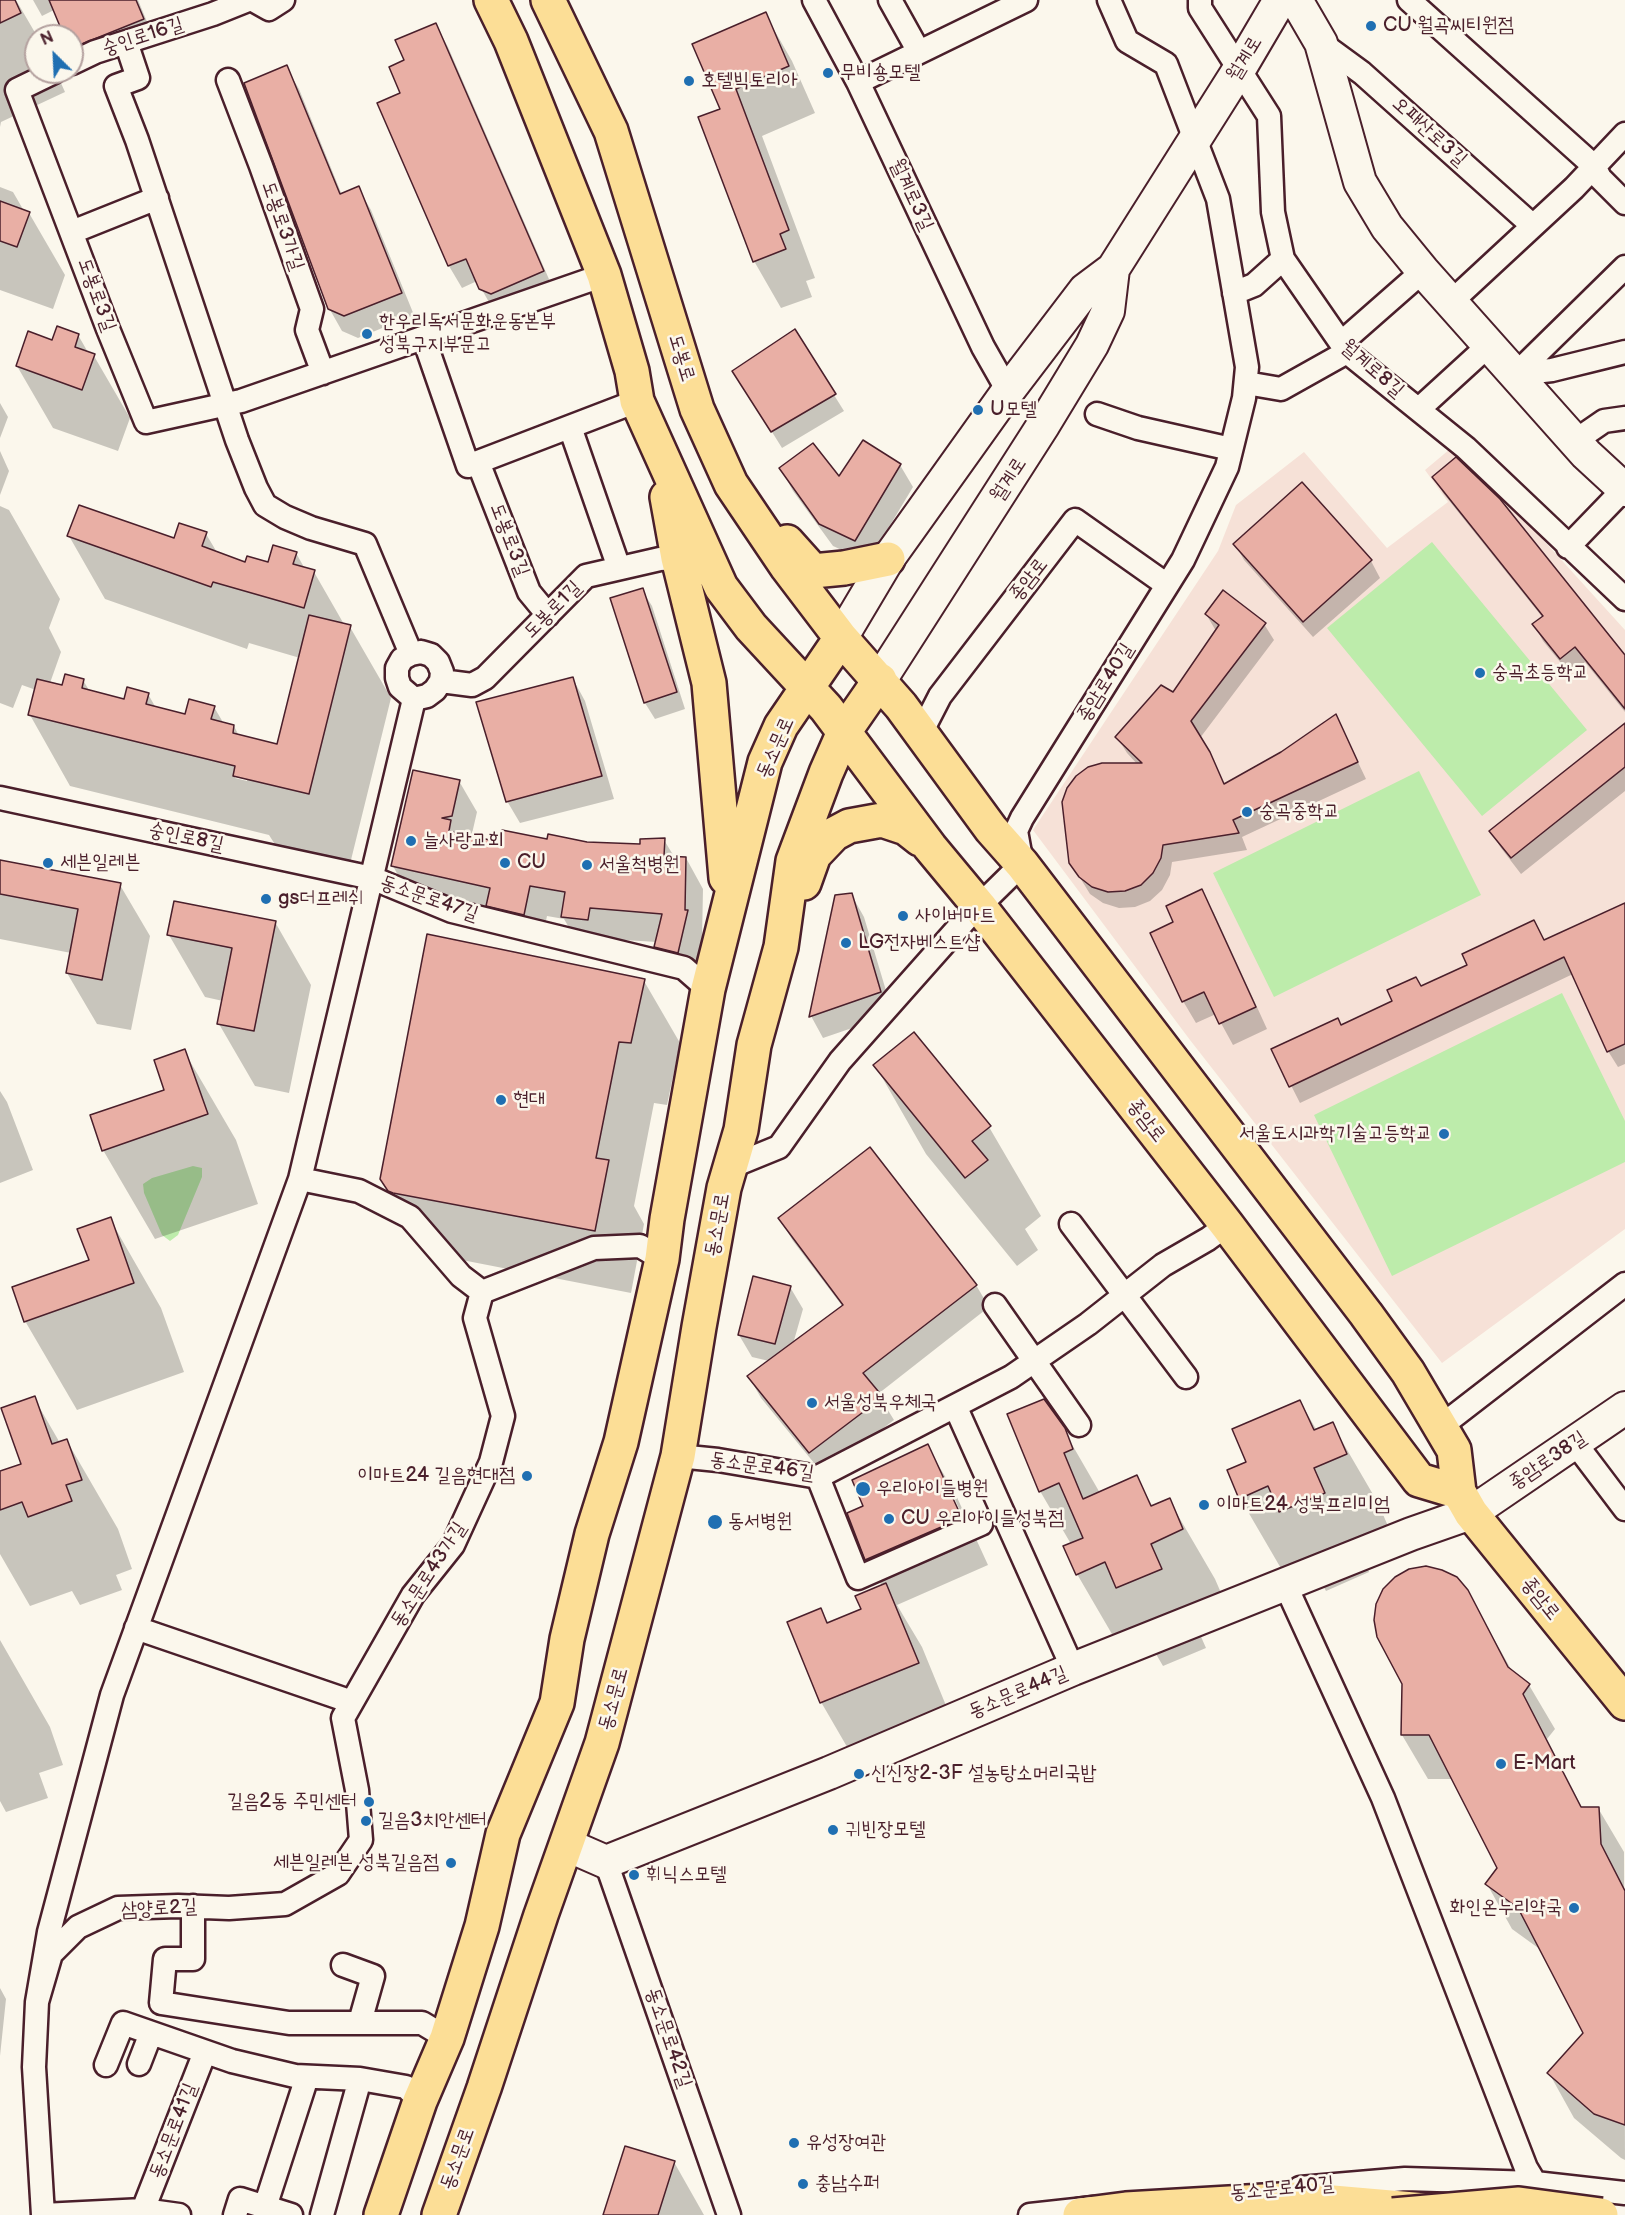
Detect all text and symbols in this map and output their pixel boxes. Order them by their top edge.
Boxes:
street label: 숭인로16길 [99,13,187,61]
place label: CU 월곡씨티원점 [1383,14,1514,38]
marker: CU 월곡씨티원점 [1364,19,1378,33]
north arrow [24,24,84,84]
text: N [38,28,57,50]
street label: 월계로 [1222,32,1268,86]
place label: 무비숑모텔 [840,61,920,85]
marker: 무비숑모텔 [821,66,835,80]
place label: 호텔빅토리아 [701,69,798,93]
marker: 호텔빅토리아 [682,74,696,88]
street label: 오패산로3길 [1387,92,1471,172]
street label: 월계로3길 [884,155,938,235]
street label: 도봉로3가길 [256,178,308,274]
street label: 도봉로3길 [72,255,120,335]
place label: 한우리독서문화운동본부 성북구지부문고 [379,310,556,357]
marker: 한우리독서문화운동본부 성북구지부문고 [360,327,374,341]
street label: 도봉로 [662,331,700,385]
street label: 월계로8길 [1335,335,1409,403]
place label: U모텔 [990,398,1037,422]
marker: U모텔 [971,403,985,417]
street label: 월계로 [986,453,1032,507]
street label: 도봉로3길 [484,500,534,580]
street label: 종암로 [1005,554,1053,606]
street label: 도봉로1길 [519,576,587,644]
street label: 종암로40길 [1072,639,1140,727]
place label: 숭곡초등학교 [1492,661,1589,685]
marker: 숭곡초등학교 [1473,666,1487,680]
street label: 동소문로 [752,714,800,782]
place label: 숭곡중학교 [1259,800,1339,824]
marker: 숭곡중학교 [1240,805,1254,819]
street label: 숭인로8길 [146,818,226,858]
place label: 늘사랑교회 [423,829,503,853]
marker: 늘사랑교회 [404,834,418,848]
place label: 세븐일레븐 [60,851,140,875]
place label: CU [517,851,546,875]
place label: 서울척병원 [599,853,679,877]
marker: 세븐일레븐 [41,856,55,870]
marker: CU [498,856,512,870]
marker: 서울척병원 [580,858,594,872]
street label: 동소문로47길 [377,871,481,927]
place label: gs더프레쉬 [278,887,364,911]
marker: gs더프레쉬 [259,892,273,906]
place label: 사이버마트 [915,904,995,928]
marker: 사이버마트 [896,909,910,923]
place label: LG전자베스트샵 [858,931,981,955]
marker: LG전자베스트샵 [839,936,853,950]
place label: 현대 [513,1088,545,1112]
marker: 현대 [494,1093,508,1107]
street label: 종암로 [1122,1095,1170,1147]
place label: 서울도시과학기술고등학교 [1239,1122,1432,1146]
marker: 서울도시과학기술고등학교 [1437,1127,1451,1141]
street label: 동소문로 [701,1191,735,1259]
place label: 서울성북우체국 [824,1391,937,1415]
marker: 서울성북우체국 [805,1396,819,1410]
street label: 종암로38길 [1505,1426,1591,1496]
street label: 동소문로46길 [708,1448,816,1486]
place label: 이마트24 길음현대점 [357,1464,515,1488]
marker: 이마트24 길음현대점 [520,1469,534,1483]
place label: 우리아이들병원 [876,1477,989,1501]
marker: 우리아이들병원 [854,1480,872,1498]
place label: 이마트24 성북프리미엄 [1216,1493,1390,1517]
marker: 이마트24 성북프리미엄 [1197,1498,1211,1512]
place label: CU 우리아이들성북점 [901,1507,1064,1531]
place label: 동서병원 [728,1510,792,1534]
marker: CU 우리아이들성북점 [882,1512,896,1526]
marker: 동서병원 [706,1513,724,1531]
street label: 동소문로43가길 [386,1518,472,1632]
street label: 종암로 [1515,1573,1565,1625]
street label: 동소문로44길 [965,1661,1071,1725]
street label: 동소문로 [594,1665,634,1733]
place label: E-Mart [1513,1752,1576,1776]
marker: E-Mart [1494,1757,1508,1771]
place label: 신신장2-3F 설농탕소머리국밥 [871,1762,1097,1786]
marker: 신신장2-3F 설농탕소머리국밥 [852,1767,866,1781]
place label: 길음2동 주민센터 [227,1790,357,1814]
marker: 길음2동 주민센터 [362,1795,376,1809]
place label: 길음3치안센터 [378,1809,487,1833]
marker: 길음3치안센터 [359,1814,373,1828]
place label: 귀빈장모텔 [845,1818,925,1842]
marker: 귀빈장모텔 [826,1823,840,1837]
place label: 세븐일레븐 성북길음점 [273,1851,439,1875]
marker: 세븐일레븐 성북길음점 [444,1856,458,1870]
place label: 휘닉스모텔 [646,1863,726,1887]
marker: 휘닉스모텔 [627,1868,641,1882]
street label: 삼양로2길 [120,1895,198,1923]
place label: 화인온누리약국 [1449,1896,1562,1920]
marker: 화인온누리약국 [1567,1901,1581,1915]
street label: 동소문로42길 [640,1985,696,2091]
street label: 동소문로41길 [145,2080,203,2182]
street label: 동소문로 [436,2125,480,2193]
place label: 유성장여관 [806,2131,886,2155]
marker: 유성장여관 [787,2136,801,2150]
place label: 충남수퍼 [815,2172,879,2196]
street label: 동소문로40길 [1229,2172,1335,2206]
marker: 충남수퍼 [796,2177,810,2191]

